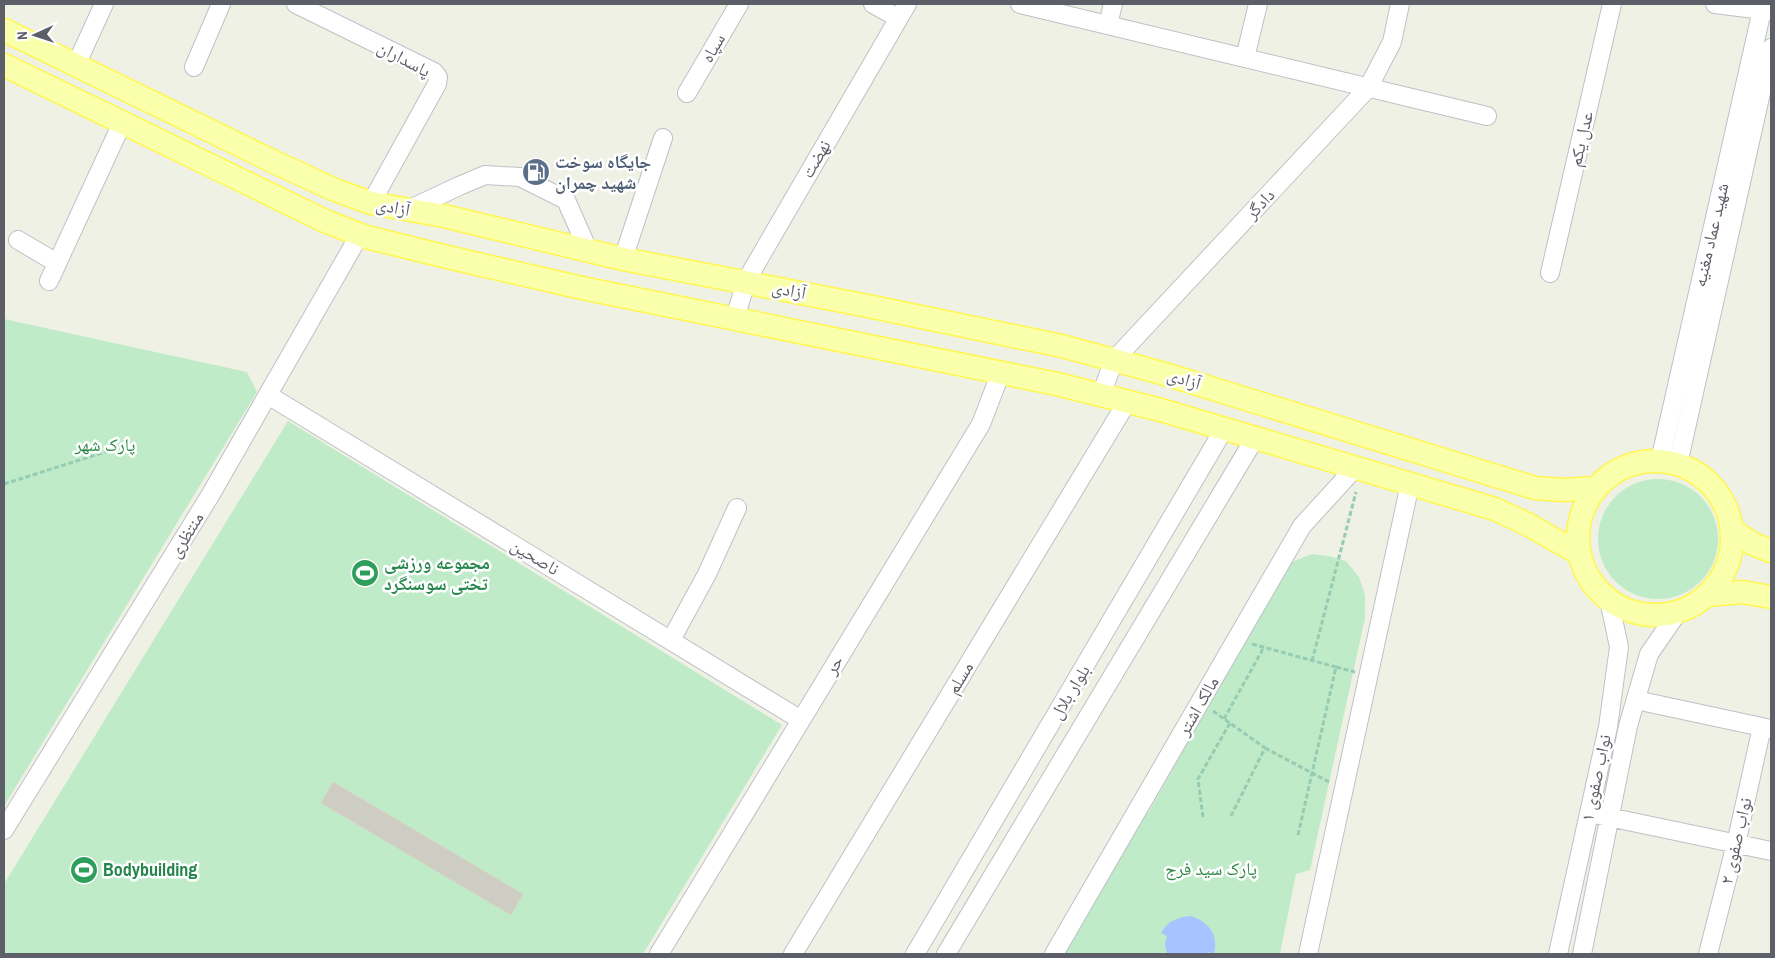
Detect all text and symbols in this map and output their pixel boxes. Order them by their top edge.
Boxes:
north arrow [10,10,60,60]
street label: سپاه [694,28,731,67]
text: N [13,31,31,40]
street label: پاسداران [373,34,435,83]
street label: عدل یکم [1562,109,1599,169]
street label: نهضت [795,135,837,183]
place label: جایگاه سوخت شهید چمران [555,149,651,195]
fuel station icon: جایگاه سوخت شهید چمران [521,157,551,187]
street label: شهید عماد مغنیه [1686,180,1735,289]
street label: دادگر [1238,183,1280,225]
street label: آزادی [374,191,413,222]
street label: آزادی [770,274,809,305]
street label: آزادی [1164,362,1205,396]
park label: پارک شهر [74,432,135,457]
street label: منتظری [162,507,209,562]
street label: ناصحین [506,532,564,581]
place label: مجموعه ورزشی تختی سوسنگرد [384,550,490,596]
sports icon: مجموعه ورزشی تختی سوسنگرد [350,558,380,588]
street label: حر [818,650,849,680]
street label: مسلم [940,657,979,699]
street label: بلوار بلال [1043,660,1096,724]
street label: مالک اشتر [1170,672,1225,741]
street label: نواب صفوی ۱ [1574,732,1617,824]
street label: نواب صفوی ۲ [1713,795,1758,887]
sports icon: Bodybuilding [69,855,99,885]
park label: پارک سید فرج [1165,856,1257,881]
place label: Bodybuilding [103,857,197,882]

